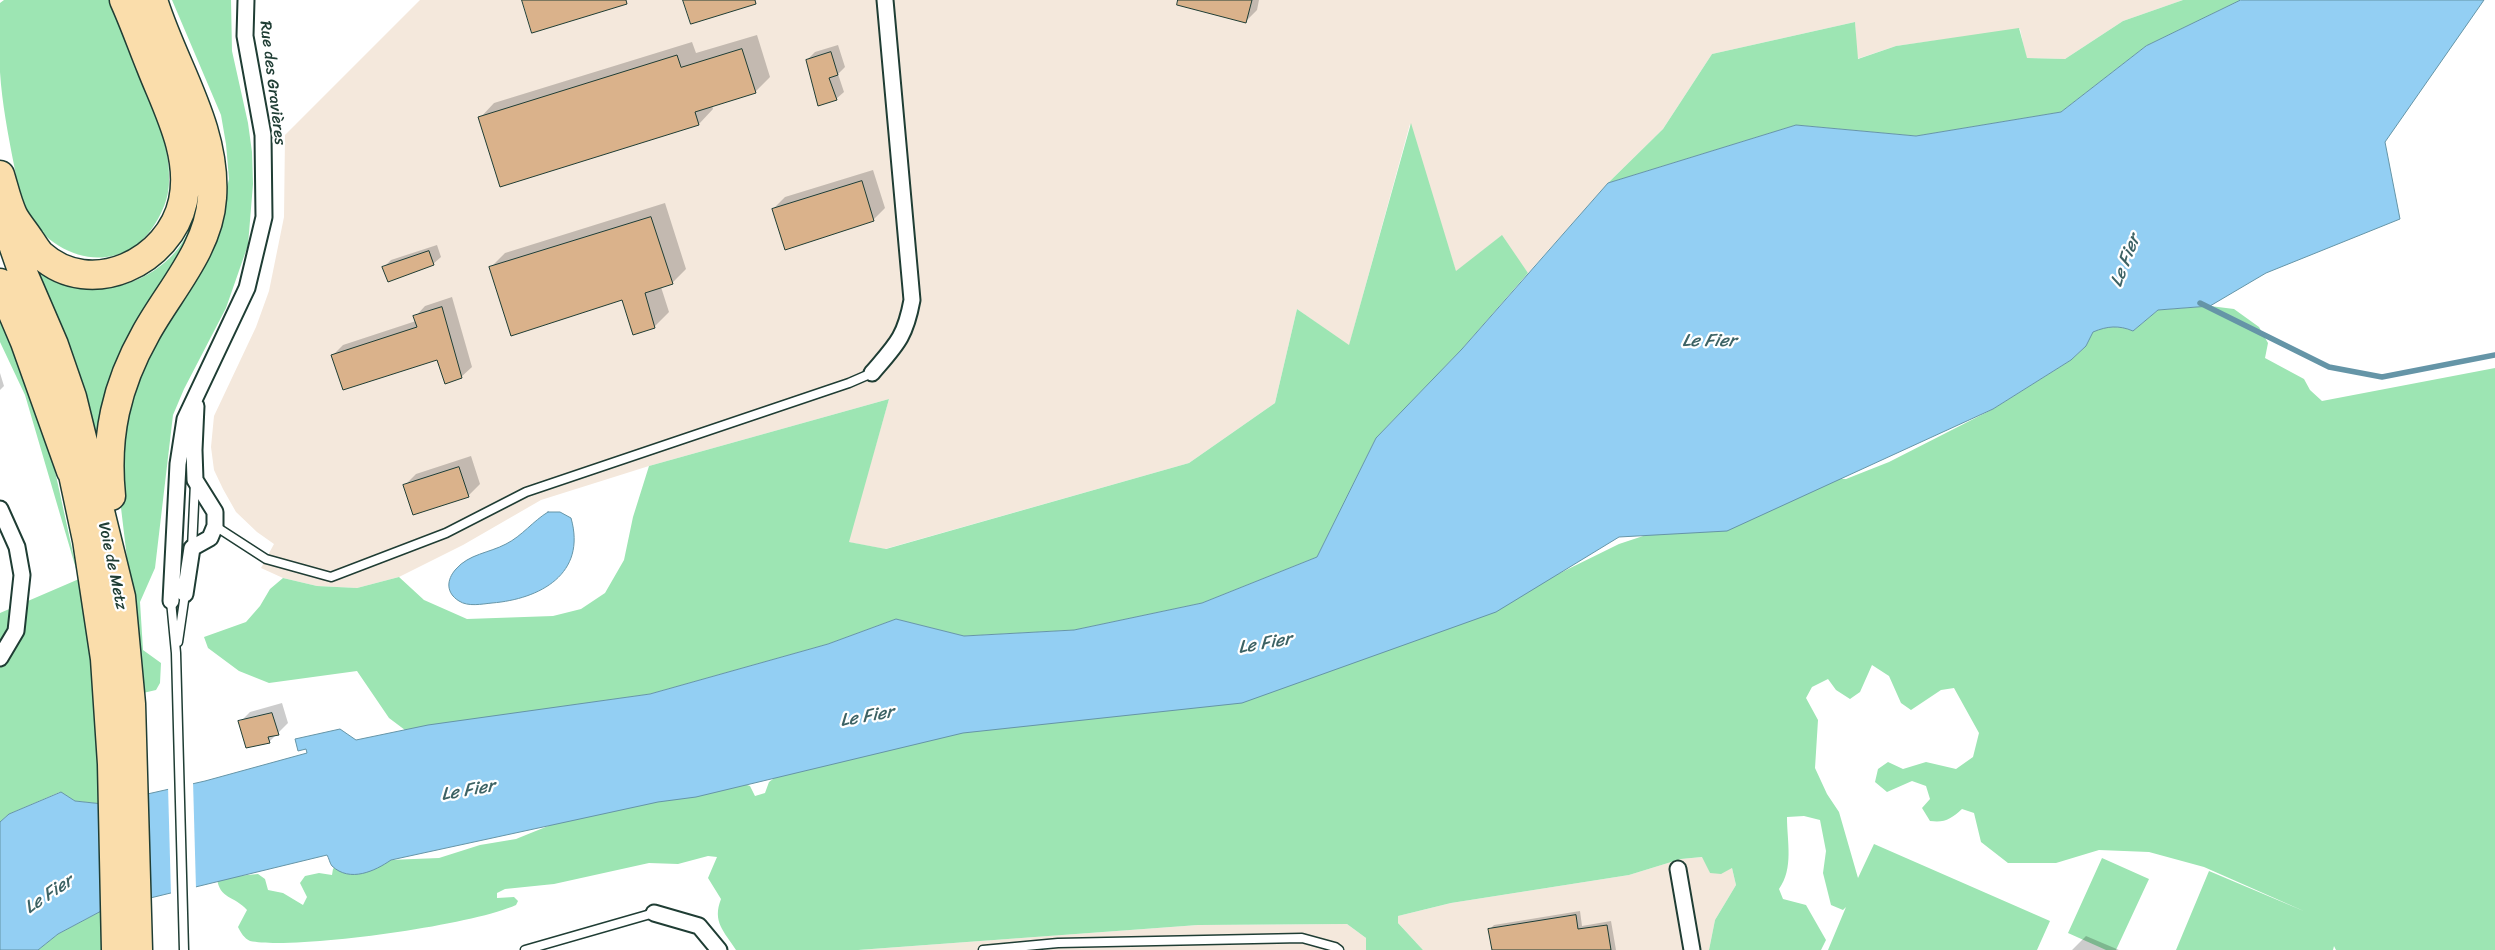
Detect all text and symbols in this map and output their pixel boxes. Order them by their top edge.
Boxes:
street label: Rue des Gravières [255,20,289,146]
water label: Le Fier [2106,232,2146,290]
water label: Le Fier [1682,330,1736,352]
street label: Voie de Metz [93,520,131,612]
water label: Le Fier [1237,629,1293,659]
water label: Le Fier [839,702,895,732]
water label: Le Fier [440,776,496,806]
water label: Le Fier [21,871,77,919]

